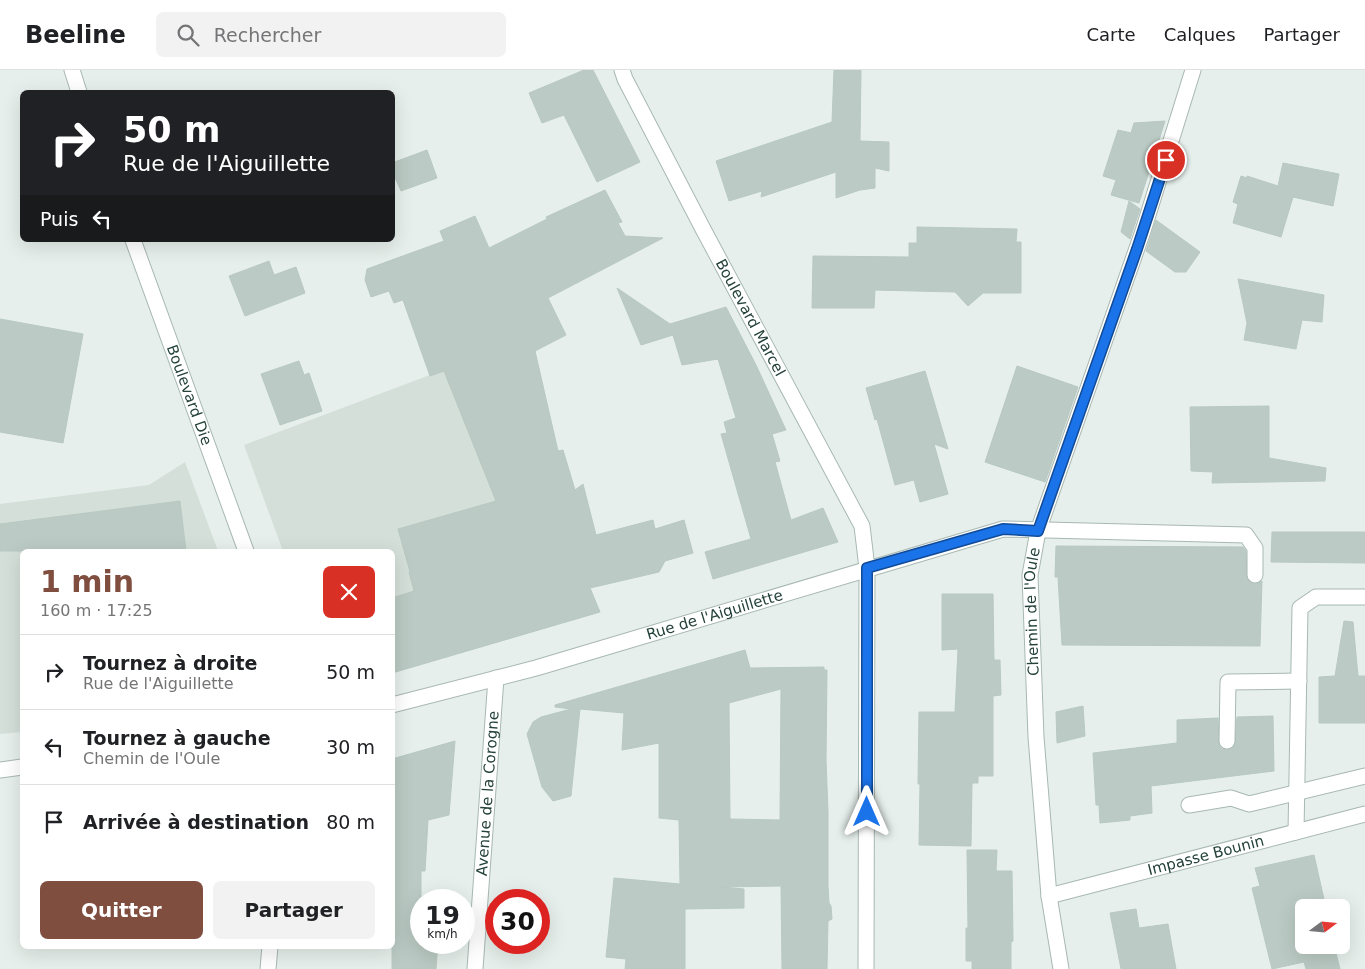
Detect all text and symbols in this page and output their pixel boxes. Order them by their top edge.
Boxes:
search box [156,12,506,57]
text: Beeline [25,21,126,49]
icon: search [174,21,202,49]
text: Rechercher [214,24,321,46]
text: Carte [1087,24,1136,45]
text: Calques [1164,24,1236,45]
text: Partager [1264,24,1340,45]
icon: right [40,110,105,175]
text: 50 m [123,110,220,150]
pin [1145,139,1187,181]
icon: arrive [1152,146,1180,174]
text: Rue de l'Aiguillette [123,151,330,176]
icon: left [88,205,116,233]
text: Puis [40,208,78,230]
street label: Boulevard Marcel [712,256,789,379]
street label: Boulevard Die [163,342,216,448]
street label: Chemin de l'Oule [1021,546,1044,676]
text: 1 min [40,564,134,599]
button: close [323,566,375,618]
street label: Rue de l'Aiguillette [644,586,785,644]
text: 160 m · 17:25 [40,601,153,620]
text: Tournez à droite [83,652,257,674]
icon: right [40,658,68,686]
text: 50 m [326,661,375,683]
text: Rue de l'Aiguillette [83,674,234,693]
street label: Avenue de la Corogne [473,710,503,877]
text: Tournez à gauche [83,727,271,749]
icon: left [40,733,68,761]
text: 30 m [326,736,375,758]
text: Chemin de l'Oule [83,749,220,768]
position arrow [840,785,892,837]
icon: arrive [40,808,68,836]
text: Arrivée à destination [83,811,309,833]
text: 80 m [326,811,375,833]
street label: Impasse Bounin [1146,832,1266,879]
button: Quitter [40,881,203,939]
button: Partager [213,881,375,939]
speed limit sign: 30 [485,889,550,954]
north arrow [1295,899,1350,954]
map controls [1295,899,1350,954]
text: 19 [425,901,460,930]
text: km/h [427,927,458,941]

